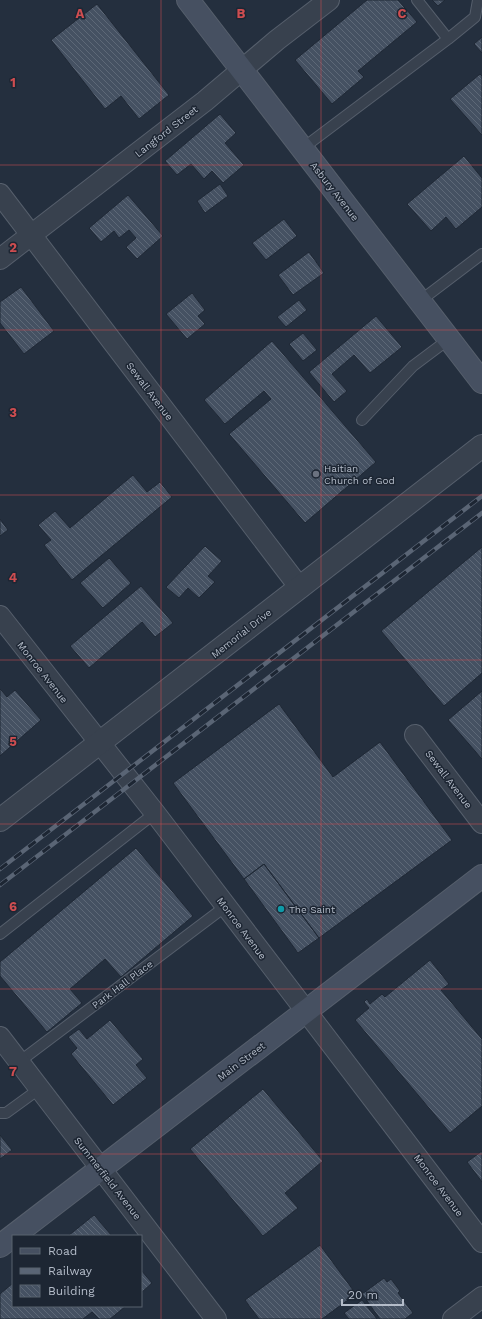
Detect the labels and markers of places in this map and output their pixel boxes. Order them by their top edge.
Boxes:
place label: Haitian Church of God [324,463,395,486]
marker: Haitian Church of God [311,469,321,479]
marker: The Saint [276,904,286,914]
place label: The Saint [289,904,336,915]

